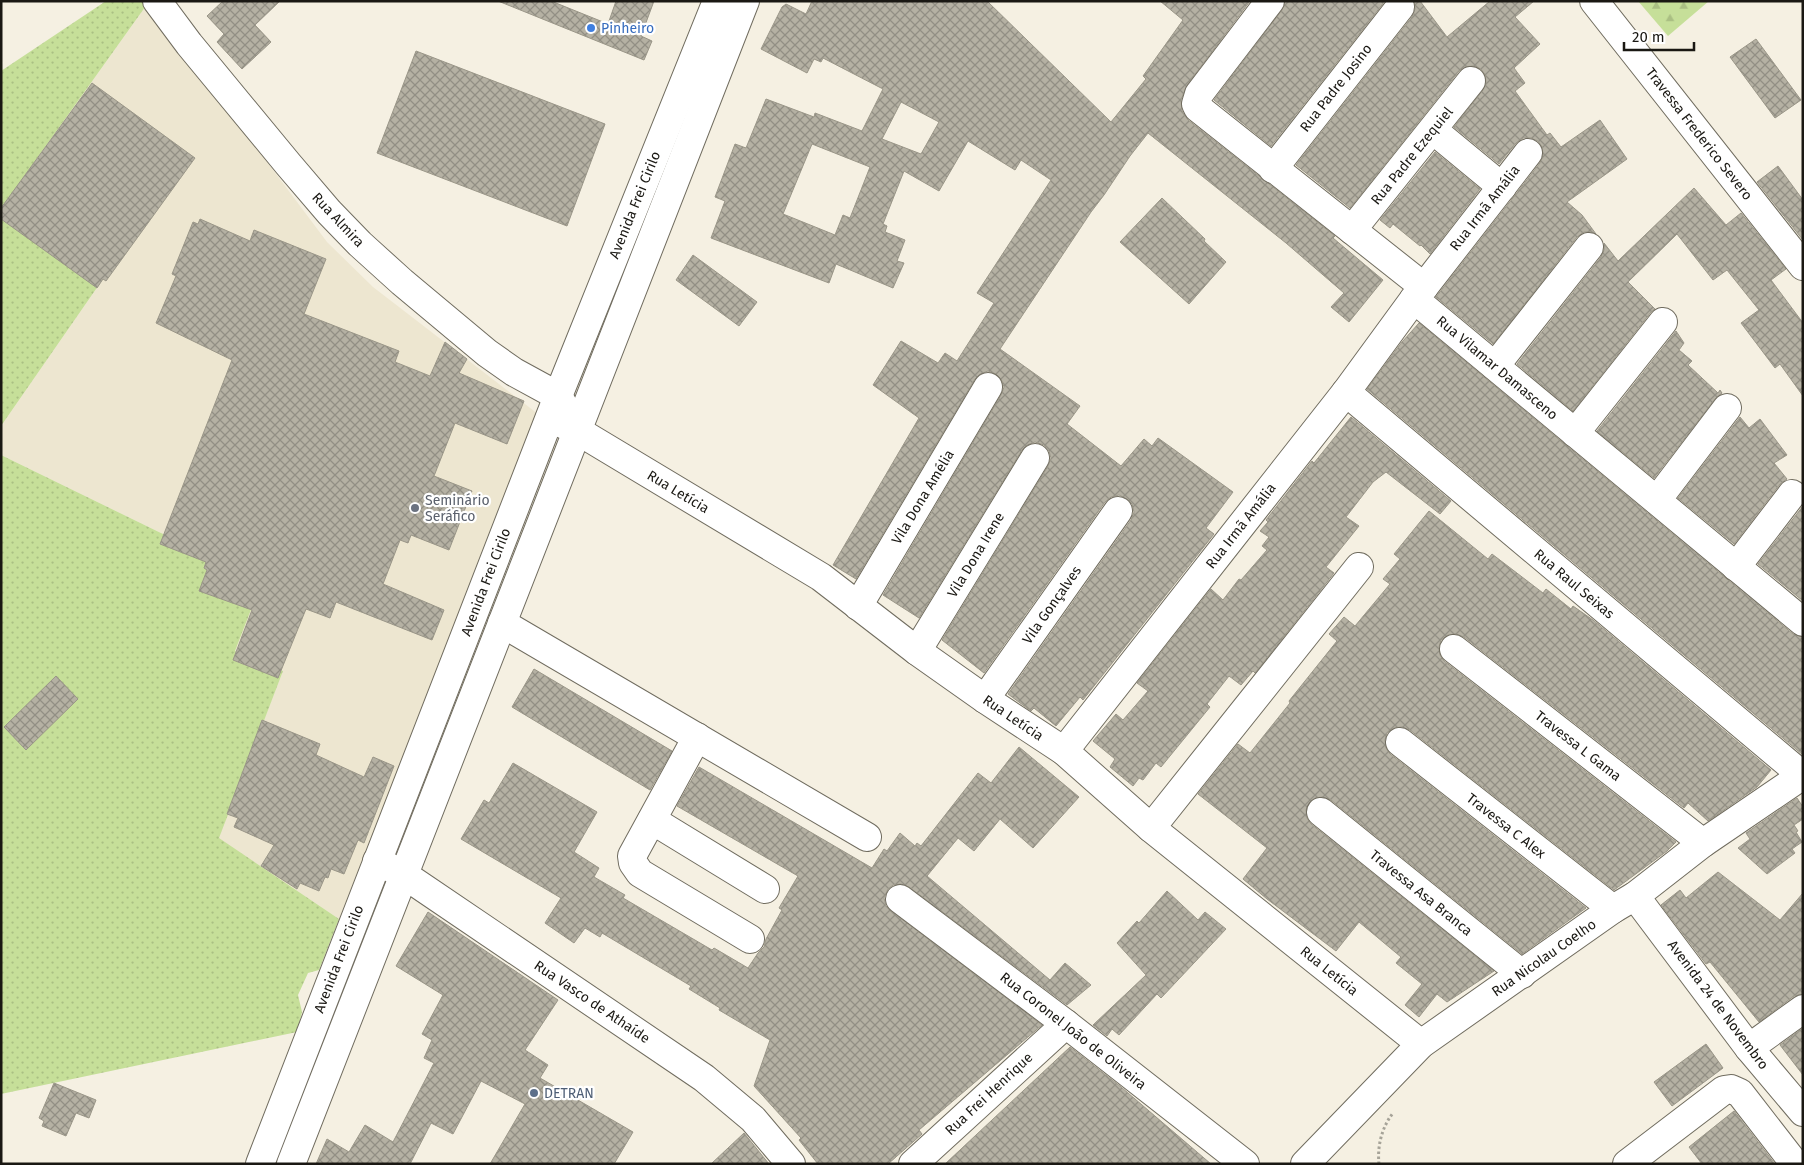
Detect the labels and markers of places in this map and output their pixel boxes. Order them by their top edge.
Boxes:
place label: Pinheiro [601,20,654,37]
marker: Pinheiro [585,22,597,34]
place label: Seminário Seráfico [425,492,490,525]
marker: Seminário Seráfico [409,502,421,514]
place label: DETRAN [544,1085,594,1102]
marker: DETRAN [528,1087,540,1099]

